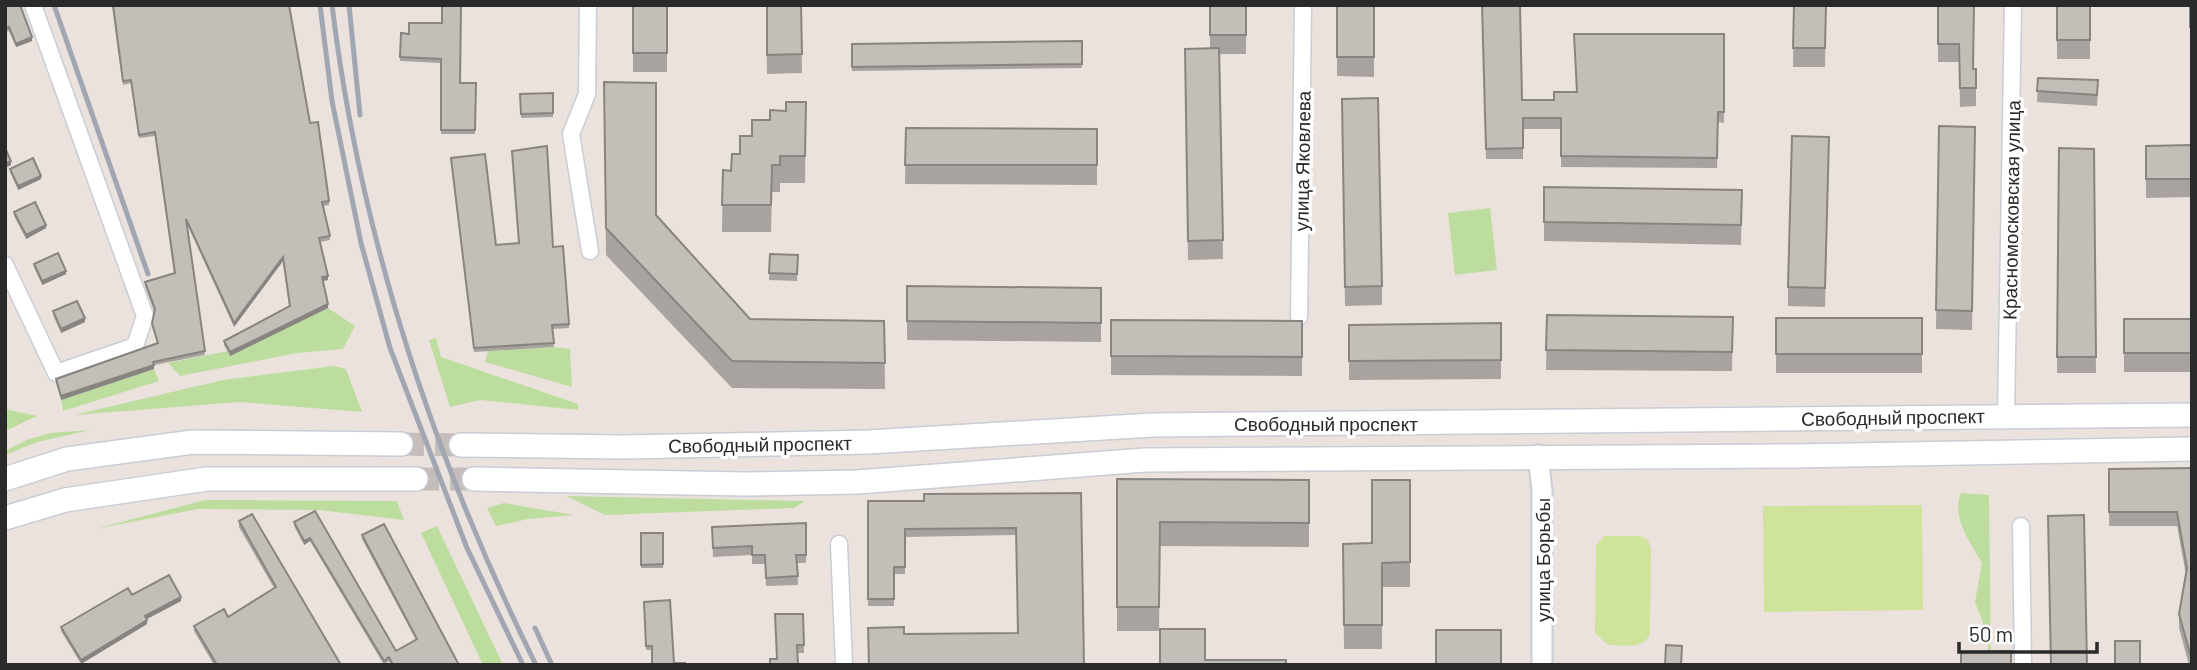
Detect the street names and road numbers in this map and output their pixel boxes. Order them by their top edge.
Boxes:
street label: улица Яковлева [1289,90,1315,231]
street label: Красномосковская улица [1998,99,2024,320]
street label: Свободный проспект [1801,404,1985,430]
street label: Свободный проспект [1234,412,1418,435]
street label: Свободный проспект [668,431,852,457]
street label: улица Борьбы [1531,498,1554,622]

